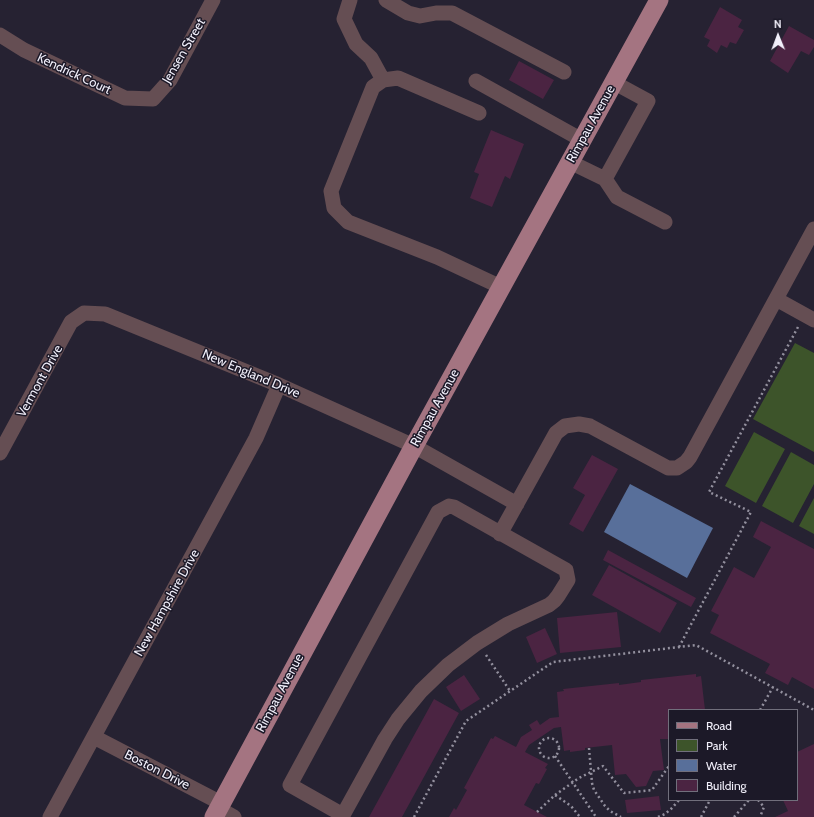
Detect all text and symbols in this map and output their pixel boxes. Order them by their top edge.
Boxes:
street label: Jensen Street [159,16,209,86]
north arrow [758,16,798,56]
text: N [774,17,782,31]
street label: Kendrick Court [35,50,113,98]
street label: Rimpau Avenue [563,82,619,166]
street label: Vermont Drive [14,342,66,420]
street label: New England Drive [200,346,302,402]
street label: Rimpau Avenue [407,366,463,450]
street label: New Hampshire Drive [131,547,203,659]
street label: Rimpau Avenue [253,651,307,735]
legend [668,709,798,801]
text: Road [706,718,732,733]
text: Park [706,738,728,753]
street label: Boston Drive [122,747,192,793]
text: Water [706,758,736,773]
text: Building [706,778,747,793]

